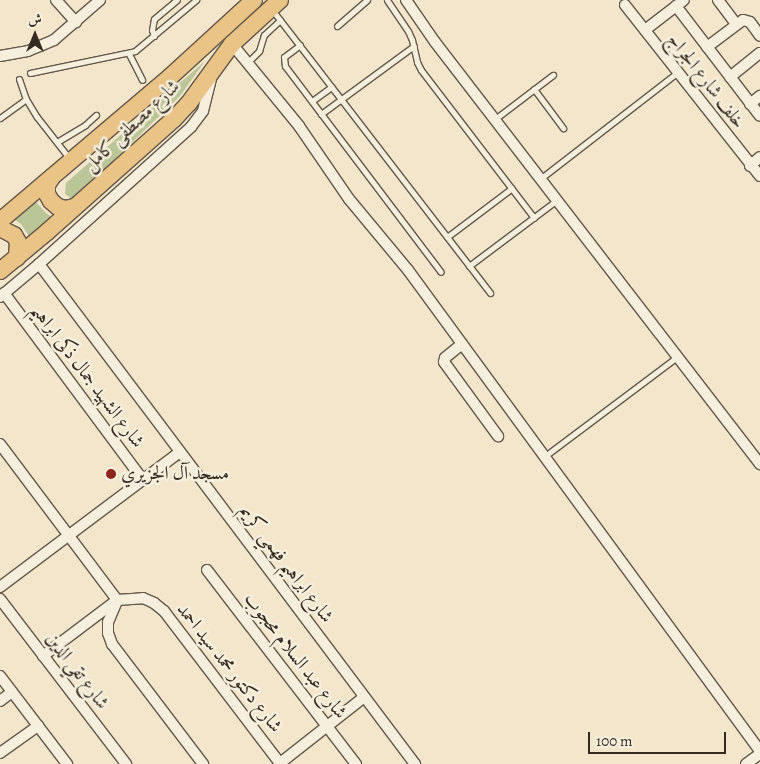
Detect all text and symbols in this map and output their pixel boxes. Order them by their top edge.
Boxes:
north arrow [10,10,60,60]
text: ش [28,10,42,29]
street label: خلف شارع الجراج [662,29,750,133]
street label: شارع مصطفى كامل [79,76,185,176]
street label: شارع الشهيد جمال ذكى ابراهيم [25,299,149,453]
place label: مسجد آل الجزيري [121,463,229,485]
marker: مسجد آل الجزيري [105,468,117,480]
street label: شارع ابراهيم فهمي كريم [234,500,338,628]
street label: شارع عبد السلام محجوب [239,588,351,724]
street label: شارع دكتور محمد سيد احمد [171,599,287,737]
street label: شارع تقي الدين [41,628,113,714]
scale bar [590,722,728,754]
text: 100 m [596,731,633,751]

